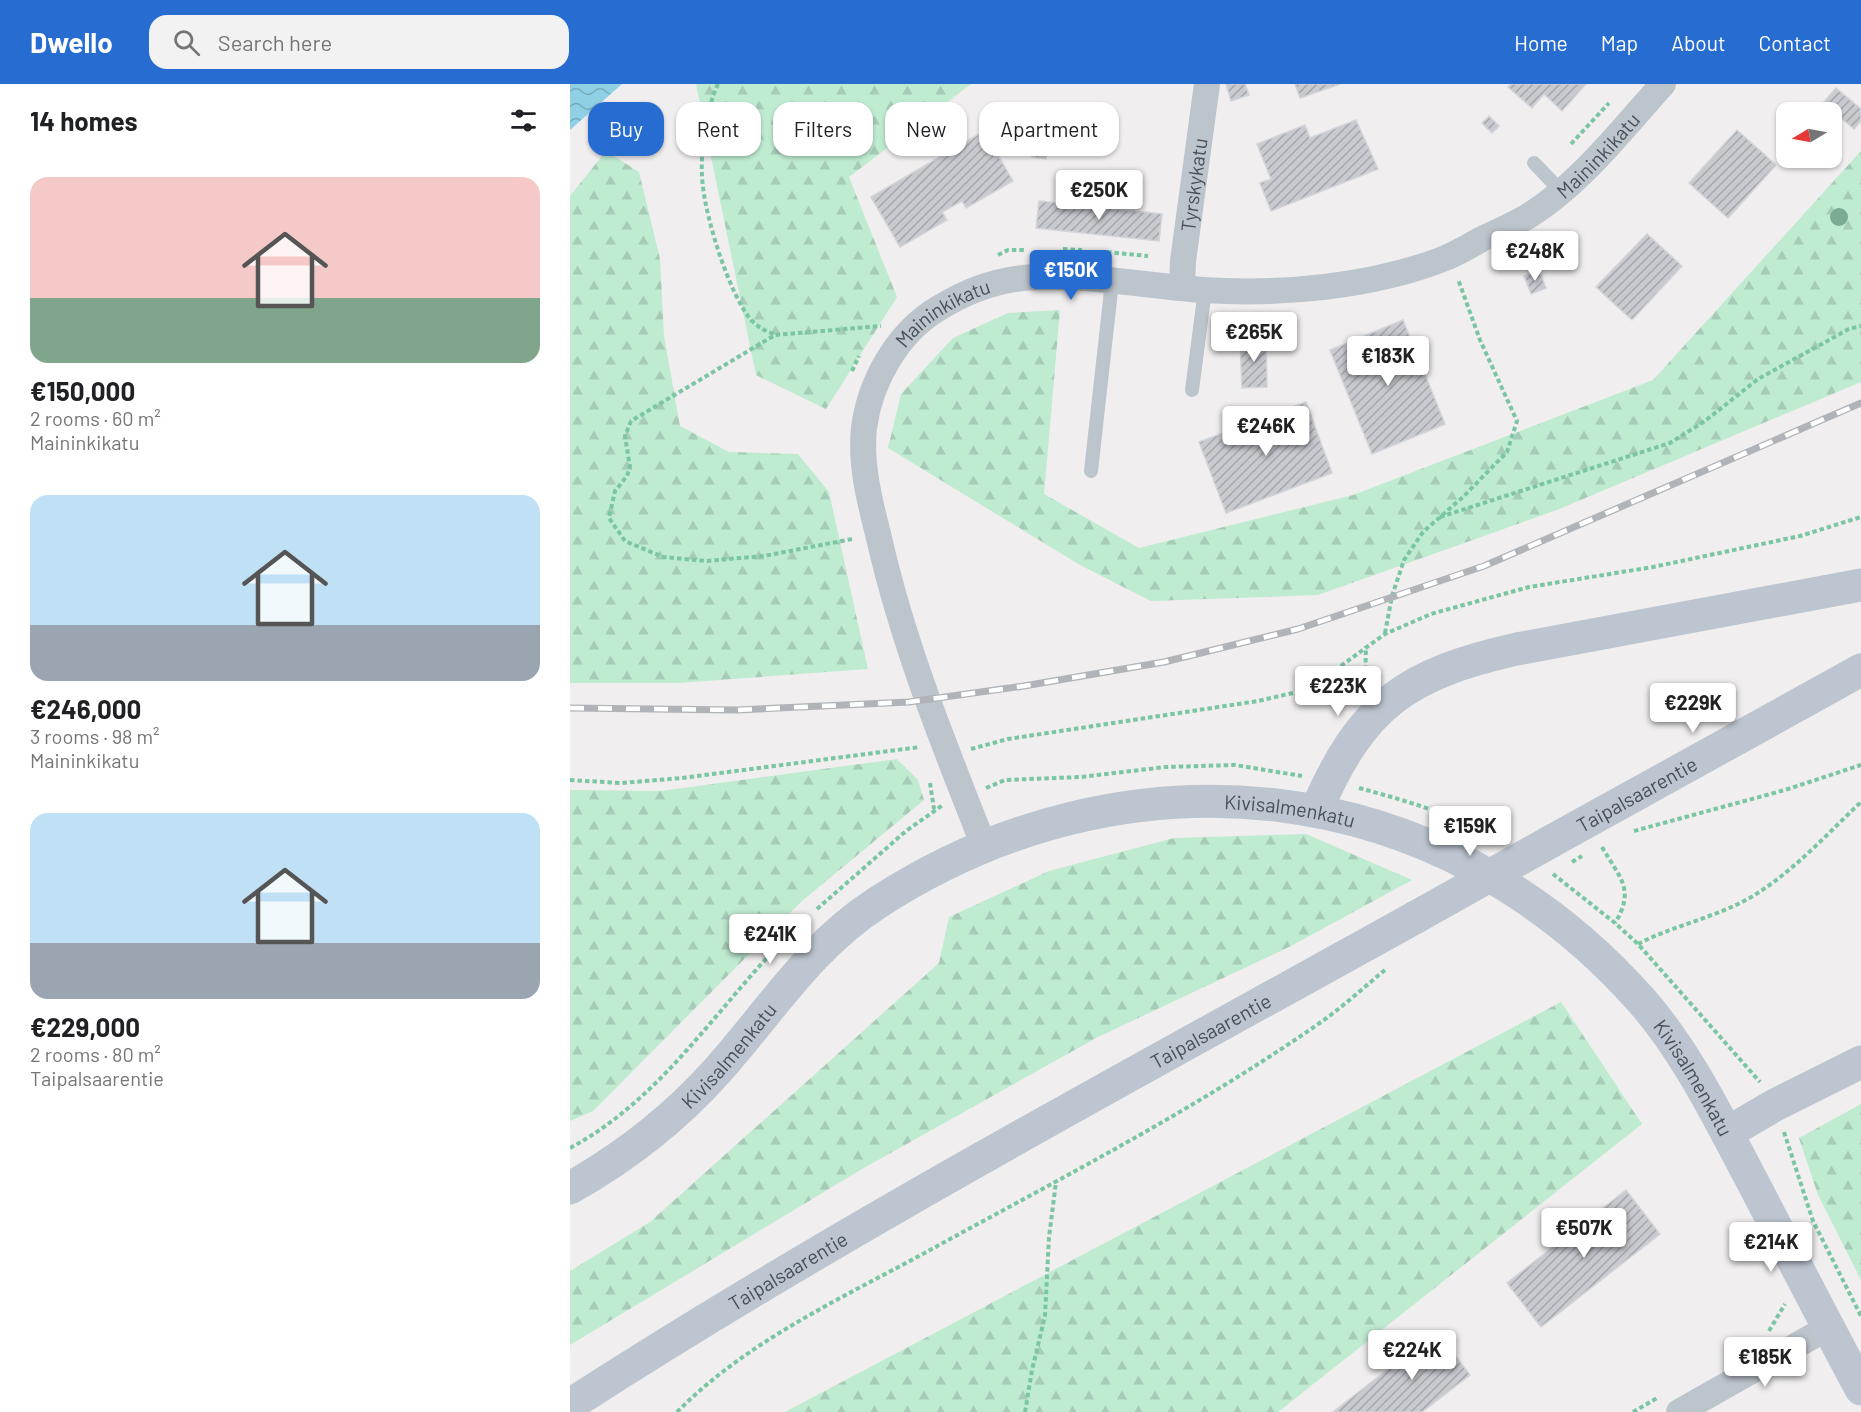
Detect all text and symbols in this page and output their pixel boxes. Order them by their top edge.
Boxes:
search box [149,15,569,69]
text: Dwello [30,25,113,59]
icon: search [170,26,203,59]
text: Search here [218,29,332,55]
text: Home [1514,30,1568,55]
text: Map [1601,30,1638,55]
text: About [1671,30,1726,55]
text: Contact [1759,30,1831,55]
chip: Buy [588,102,664,156]
chip: Rent [676,102,761,156]
chip: Filters [773,102,873,156]
chip: New [885,102,967,156]
chip: Apartment [979,102,1119,156]
north arrow [1776,102,1842,168]
map controls [1776,102,1842,168]
icon: filters [507,104,540,137]
text: 14 homes [30,105,137,136]
street label: Maininkikatu [1551,108,1644,203]
street label: Tyrskykatu [1175,137,1212,233]
pin: €250K [1057,170,1141,221]
text: €250K [1070,177,1128,201]
icon: home [231,216,339,324]
pin: €248K [1493,231,1577,282]
text: €248K [1505,238,1565,262]
pin: €150K [1029,250,1113,301]
text: €150K [1044,257,1098,281]
street label: Maininkikatu [890,274,993,352]
pin: €265K [1212,312,1296,363]
text: €265K [1225,319,1283,343]
pin: €183K [1346,336,1430,387]
text: €183K [1361,343,1415,367]
text: €150,000 [30,375,135,406]
text: 2 rooms · 60 m² [30,406,161,430]
pin: €246K [1224,406,1308,457]
text: €246K [1236,413,1296,437]
text: Maininkikatu [30,430,139,454]
icon: home [231,534,339,642]
pin: €223K [1296,666,1380,717]
text: €223K [1309,673,1367,697]
pin: €229K [1651,683,1735,734]
text: €229K [1664,690,1722,714]
text: €246,000 [30,693,141,724]
text: 3 rooms · 98 m² [30,724,160,748]
text: Maininkikatu [30,748,139,772]
street label: Taipalsaarentie [1572,751,1701,837]
street label: Kivisalmenkatu [1224,789,1358,832]
pin: €159K [1428,806,1512,857]
text: €159K [1443,813,1497,837]
icon: home [231,852,339,960]
pin: €241K [728,914,812,965]
text: €241K [743,921,797,945]
street label: Taipalsaarentie [1146,988,1275,1074]
street label: Kivisalmenkatu [676,998,781,1113]
text: €229,000 [30,1011,140,1042]
street label: Kivisalmenkatu [1649,1014,1738,1140]
text: 2 rooms · 80 m² [30,1042,161,1066]
text: Taipalsaarentie [30,1066,164,1090]
pin: €507K [1542,1208,1626,1259]
text: €507K [1555,1215,1613,1239]
pin: €214K [1729,1222,1813,1273]
street label: Taipalsaarentie [724,1226,852,1315]
text: €214K [1743,1229,1799,1253]
pin: €224K [1370,1330,1454,1381]
text: €224K [1382,1337,1442,1361]
pin: €185K [1723,1337,1807,1388]
text: €185K [1738,1344,1792,1368]

